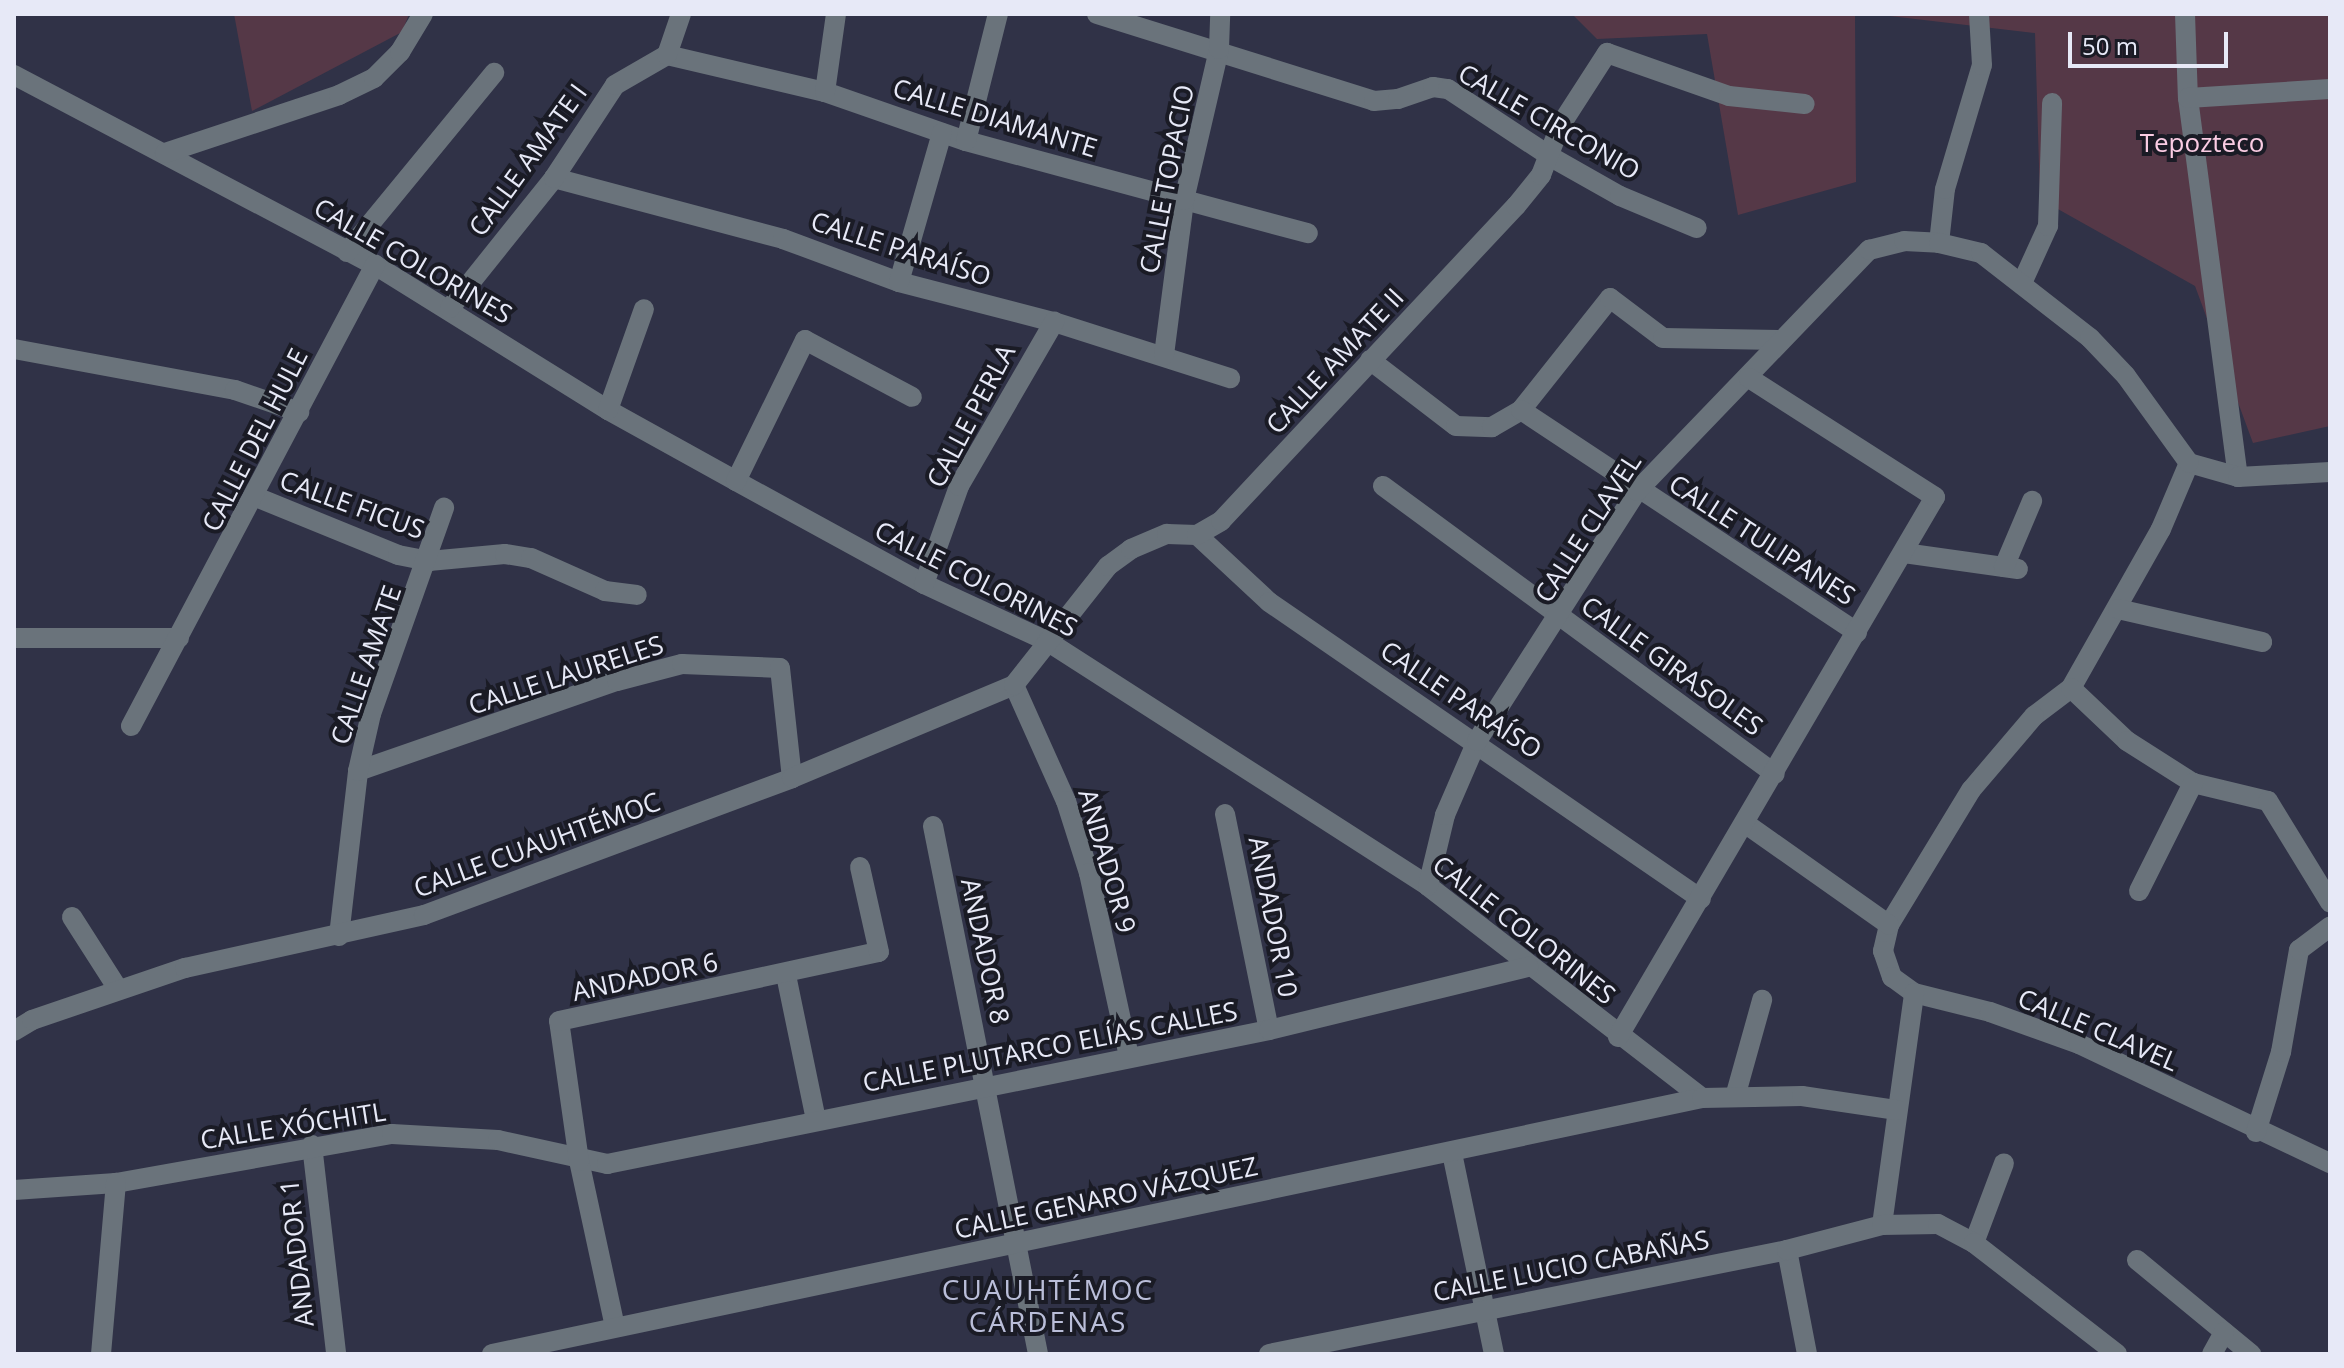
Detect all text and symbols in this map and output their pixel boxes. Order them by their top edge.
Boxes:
scale bar [2072,16,2232,66]
text: 50 m [2082,29,2138,62]
street label: CALLE CIRCONIO [1453,57,1645,187]
street label: CALLE DIAMANTE [889,72,1101,164]
street label: CALLE AMATE I [462,78,594,242]
street label: CALLE TOPACIO [1133,82,1201,276]
park label: Tepozteco [2140,127,2264,159]
street label: CALLE COLORINES [309,192,517,330]
street label: CALLE PARAÍSO [807,205,995,293]
street label: CALLE AMATE II [1260,282,1410,440]
street label: CALLE PERLA [920,339,1022,493]
street label: CALLE DEL HULE [195,343,315,537]
street label: CALLE CLAVEL [1528,448,1648,608]
street label: CALLE FICUS [276,464,428,546]
street label: CALLE TULIPANES [1663,468,1861,612]
street label: CALLE COLORINES [870,514,1082,644]
street label: CALLE AMATE [324,581,408,749]
street label: CALLE GIRASOLES [1575,590,1769,742]
street label: CALLE LAURELES [465,629,667,721]
street label: CALLE PARAÍSO [1375,635,1547,765]
street label: CALLE CUAUHTÉMOC [410,786,664,904]
street label: ANDADOR 9 [1072,786,1142,936]
street label: ANDADOR 10 [1242,834,1304,1000]
street label: CALLE COLORINES [1426,849,1622,1011]
street label: ANDADOR 8 [954,875,1016,1027]
street label: ANDADOR 6 [569,946,721,1008]
street label: CALLE CLAVEL [2013,982,2183,1078]
street label: CALLE PLUTARCO ELÍAS CALLES [860,995,1240,1099]
street label: CALLE XÓCHITL [198,1096,388,1156]
street label: CALLE GENARO VÁZQUEZ [952,1151,1260,1245]
street label: ANDADOR 1 [274,1178,320,1328]
street label: CALLE LUCIO CABAÑAS [1430,1224,1712,1308]
district label: CUAUHTÉMOC CÁRDENAS [942,1272,1154,1338]

